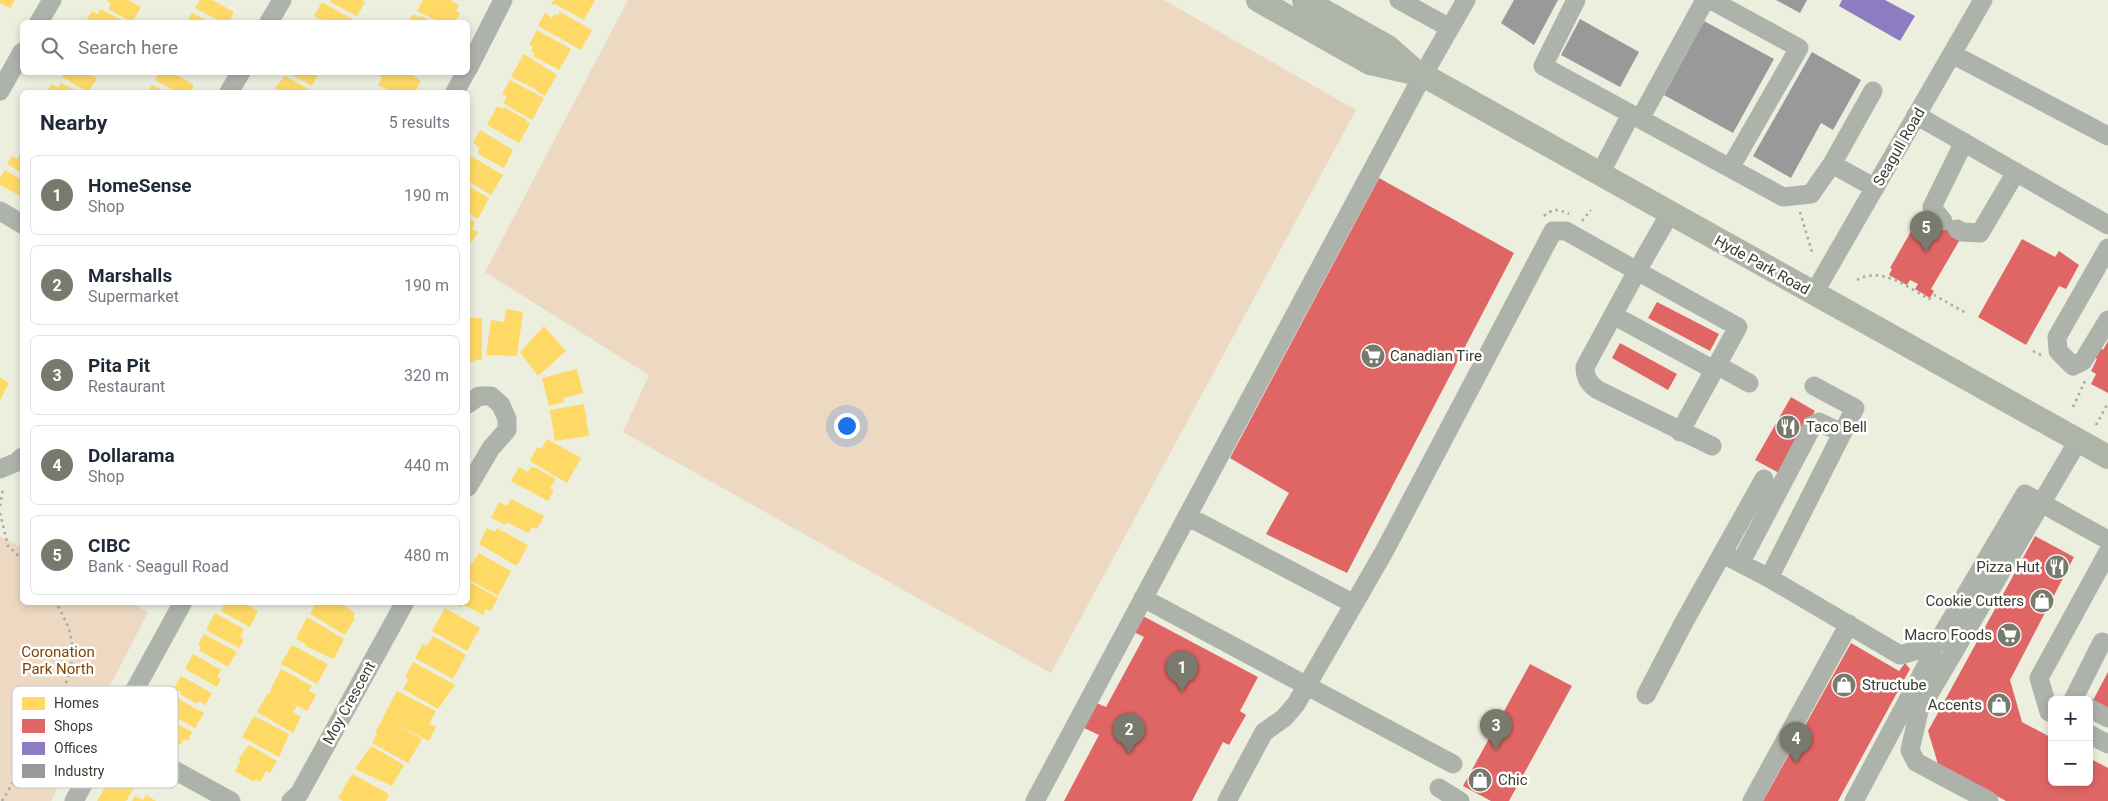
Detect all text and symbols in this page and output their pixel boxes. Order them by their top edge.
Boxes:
search box [20,20,470,75]
icon: search [38,34,66,62]
text: Search here [78,36,178,59]
street label: Seagull Road [1869,105,1929,189]
text: Nearby [40,111,107,135]
text: 5 results [389,113,450,132]
text: HomeSense [88,174,192,197]
text: 1 [52,186,62,205]
text: 190 m [404,186,449,205]
text: Shop [88,197,124,216]
pin: 5 [1910,211,1942,252]
street label: Hyde Park Road [1711,231,1813,299]
text: Marshalls [88,264,172,287]
text: 2 [52,276,62,295]
text: 190 m [404,276,449,295]
text: Supermarket [88,287,179,306]
supermarket icon: Canadian Tire [1360,343,1386,369]
place label: Canadian Tire [1390,347,1482,365]
text: Pita Pit [88,354,150,377]
text: 3 [52,366,62,385]
text: 320 m [404,366,449,385]
text: Restaurant [88,377,165,396]
your location [834,413,860,439]
restaurant icon: Taco Bell [1775,414,1801,440]
place label: Taco Bell [1806,418,1867,436]
text: Dollarama [88,444,175,467]
text: 4 [52,456,62,475]
text: 440 m [404,456,449,475]
text: Shop [88,467,124,486]
text: CIBC [88,534,131,557]
text: 5 [52,546,62,565]
text: 480 m [404,546,449,565]
restaurant icon: Pizza Hut [2044,554,2070,580]
text: Bank · Seagull Road [88,557,229,576]
place label: Pizza Hut [1976,558,2040,576]
shop icon: Cookie Cutters [2029,588,2055,614]
place label: Cookie Cutters [1926,592,2024,610]
supermarket icon: Macro Foods [1996,622,2022,648]
place label: Macro Foods [1904,626,1992,644]
park label: Coronation Park North [21,643,95,678]
pin: 1 [1166,651,1198,692]
street label: Moy Crescent [319,658,379,747]
shop icon: Structube [1831,672,1857,698]
place label: Structube [1862,676,1927,694]
legend [12,686,178,788]
shop icon: Accents [1986,692,2012,718]
text: Homes [54,695,99,711]
place label: Accents [1928,696,1982,714]
map controls [2048,696,2093,786]
button: + [2048,696,2093,741]
pin: 3 [1480,709,1512,750]
pin: 2 [1113,713,1145,754]
text: Shops [54,718,93,734]
pin: 4 [1780,722,1812,763]
text: Offices [54,740,98,756]
button: − [2048,741,2093,786]
text: Industry [54,763,105,779]
shop icon: Chic [1467,767,1493,793]
place label: Chic [1498,771,1528,789]

